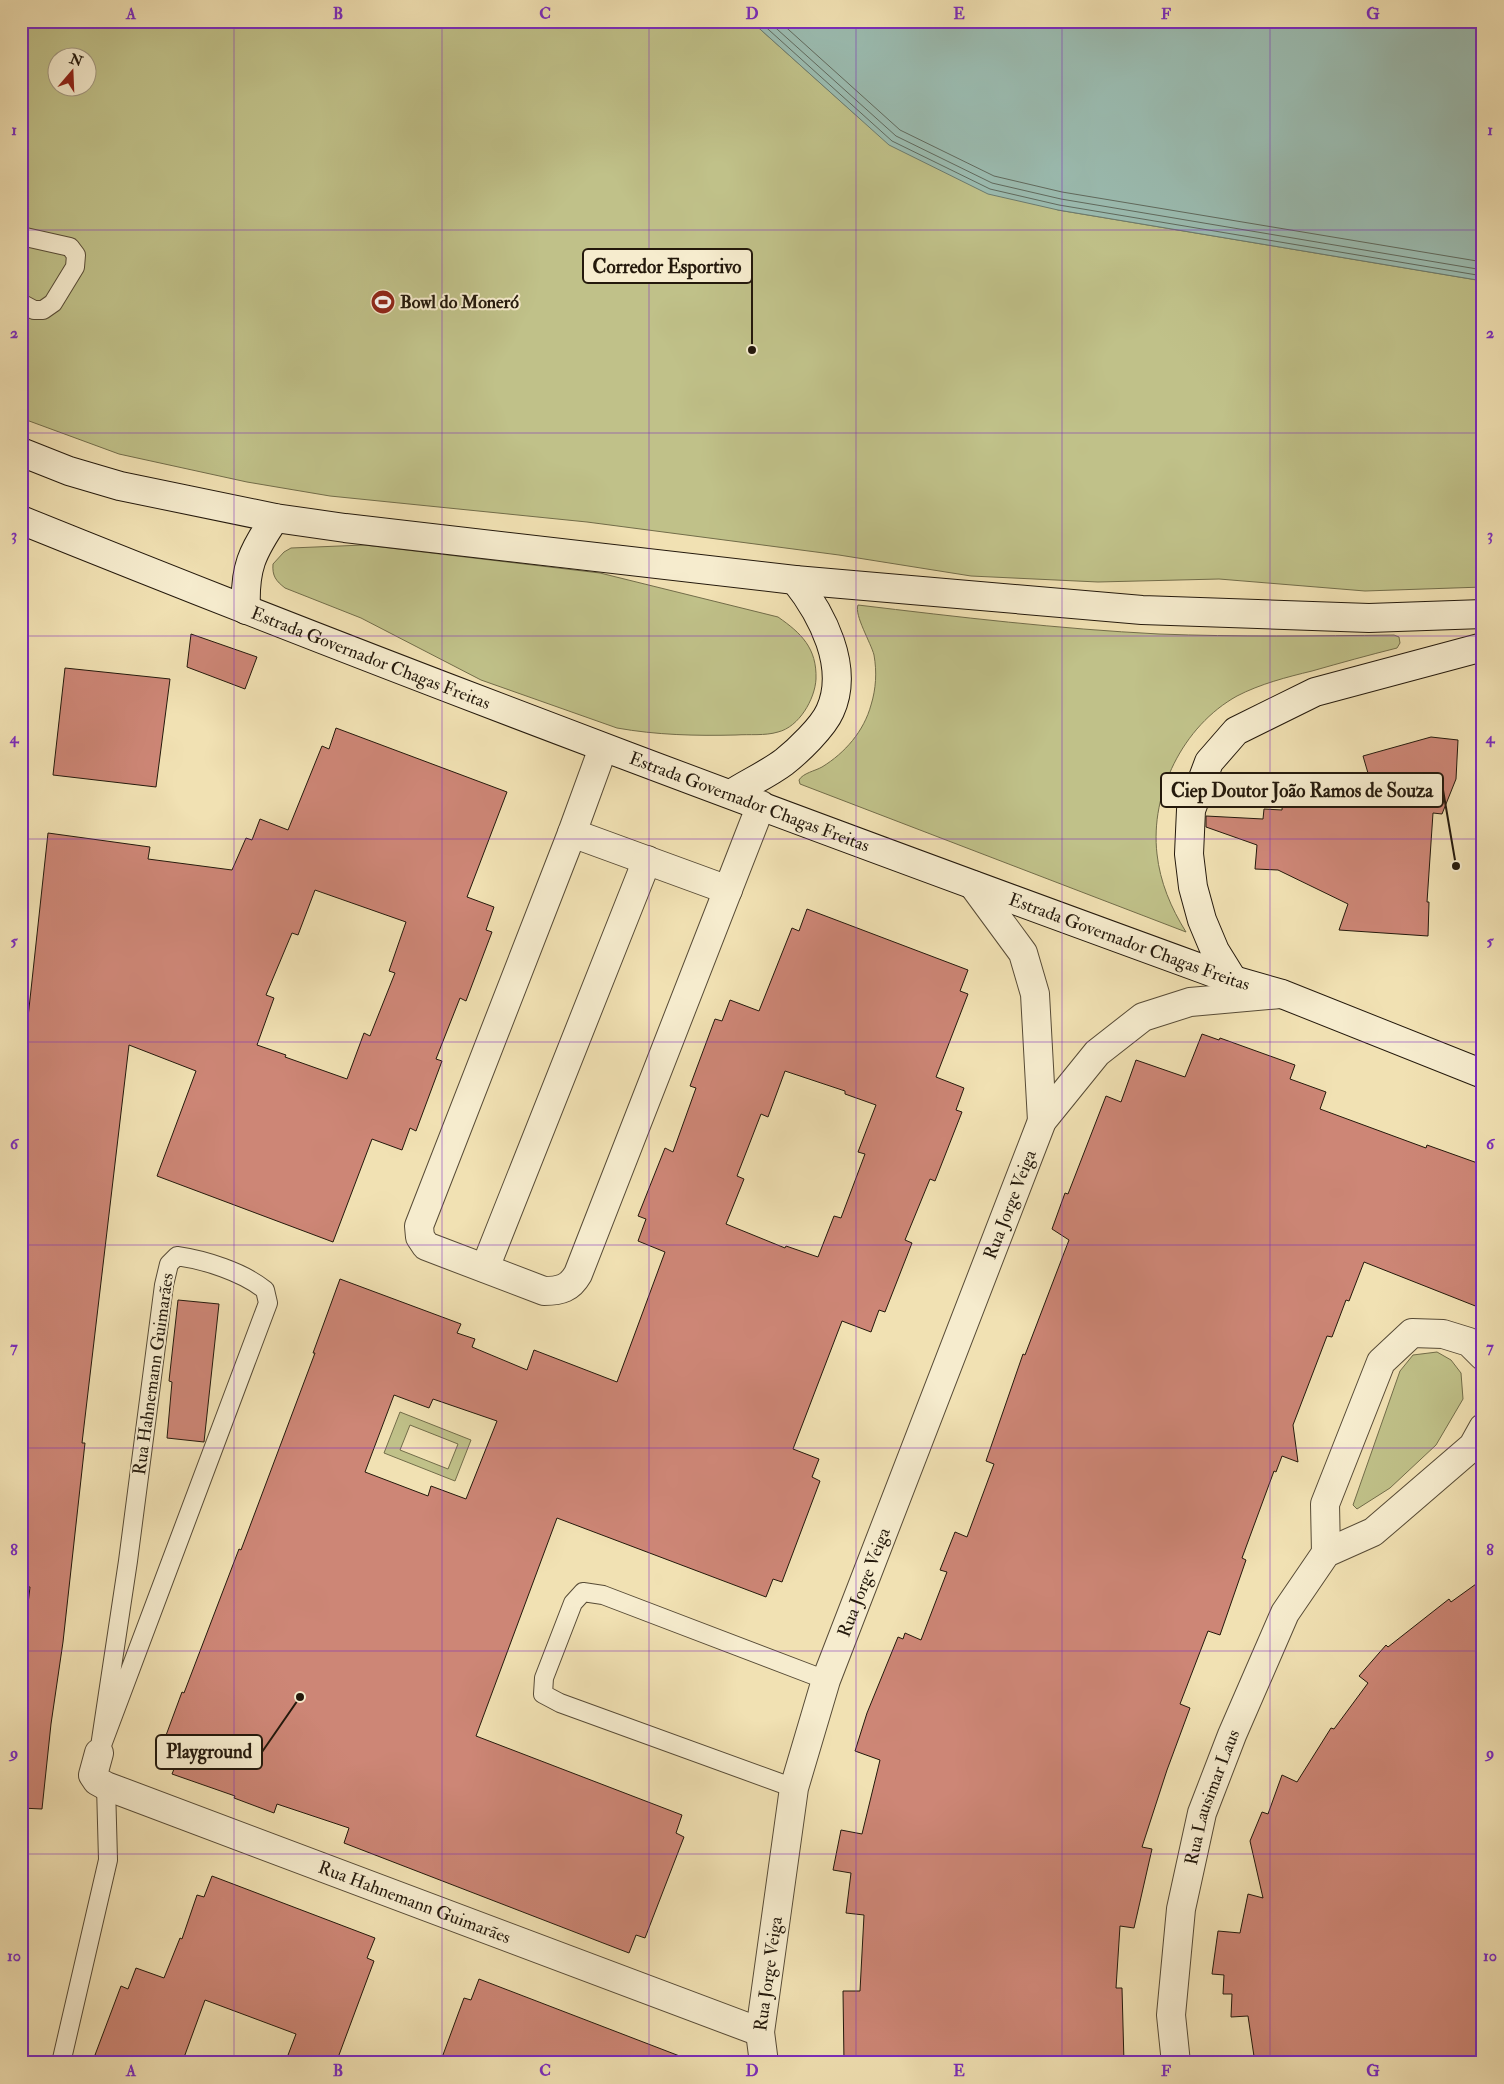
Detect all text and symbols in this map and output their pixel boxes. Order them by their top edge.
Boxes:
text: A [125,4,137,24]
text: B [333,4,343,24]
text: C [539,4,551,24]
text: D [745,4,759,24]
text: E [953,4,965,24]
text: F [1161,4,1171,24]
text: G [1366,4,1380,24]
north arrow [48,48,98,98]
text: N [66,50,85,70]
text: 1 [11,120,17,140]
text: 1 [1487,120,1493,140]
callout: Corredor Esportivo [583,249,752,283]
text: Corredor Esportivo [592,255,742,280]
sports icon: Bowl do Moneró [370,289,396,315]
place label: Bowl do Moneró [400,291,519,314]
text: 2 [10,323,18,343]
text: 2 [1486,323,1494,343]
text: 3 [11,525,17,545]
text: 3 [1487,525,1493,545]
street label: Estrada Governador Chagas Freitas [248,602,494,715]
text: 4 [9,728,20,748]
text: 4 [1485,728,1496,748]
street label: Estrada Governador Chagas Freitas [626,747,873,858]
callout: Ciep Doutor João Ramos de Souza [1161,773,1443,807]
text: Ciep Doutor João Ramos de Souza [1171,779,1434,804]
street label: Estrada Governador Chagas Freitas [1005,888,1252,996]
text: 5 [10,931,18,951]
text: 5 [1486,931,1494,951]
text: 6 [10,1134,20,1154]
text: 6 [1486,1134,1496,1154]
street label: Rua Jorge Veiga [979,1146,1042,1263]
street label: Rua Hahnemann Guimarães [128,1272,179,1477]
text: 7 [10,1337,18,1357]
text: 7 [1486,1337,1494,1357]
street label: Rua Jorge Veiga [833,1524,896,1640]
text: 8 [10,1540,18,1560]
text: 8 [1486,1540,1494,1560]
street label: Rua Lausimar Laus [1180,1726,1245,1867]
callout: Playground [156,1735,262,1769]
text: Playground [166,1740,253,1765]
text: 9 [8,1743,18,1763]
text: 9 [1484,1743,1494,1763]
street label: Rua Hahnemann Guimarães [315,1856,514,1949]
street label: Rua Jorge Veiga [749,1915,788,2033]
text: 10 [7,1946,21,1966]
text: 10 [1483,1946,1497,1966]
text: A [125,2061,137,2081]
text: B [333,2061,343,2081]
text: C [539,2061,551,2081]
text: D [745,2061,759,2081]
text: E [953,2061,965,2081]
text: F [1161,2061,1171,2081]
text: G [1366,2061,1380,2081]

